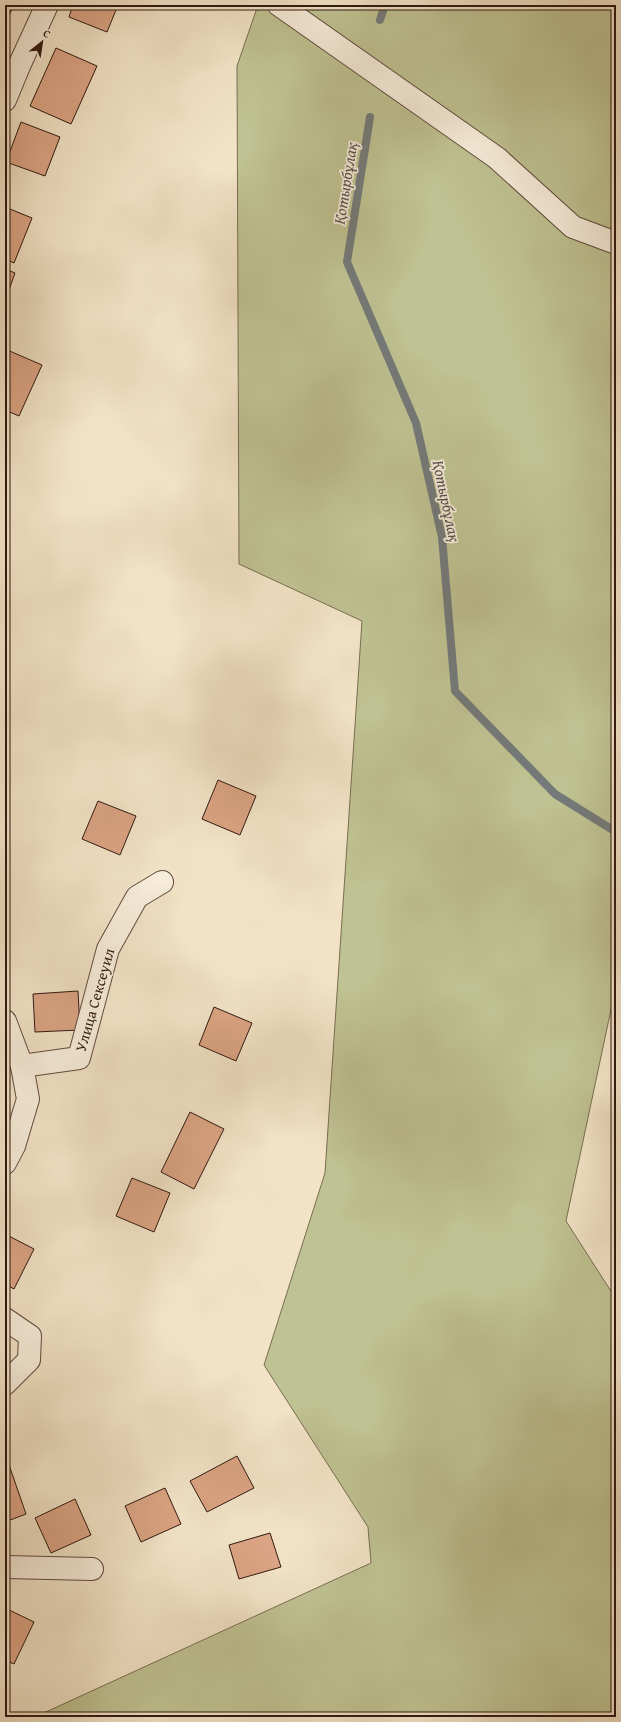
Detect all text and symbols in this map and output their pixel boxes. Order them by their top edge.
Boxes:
north arrow [22,22,62,62]
text: С [40,25,54,42]
water label: Қотырбұлақ [327,140,363,226]
water label: Қотырбұлақ [427,458,467,544]
street label: Улица Сексеуил [70,946,119,1054]

